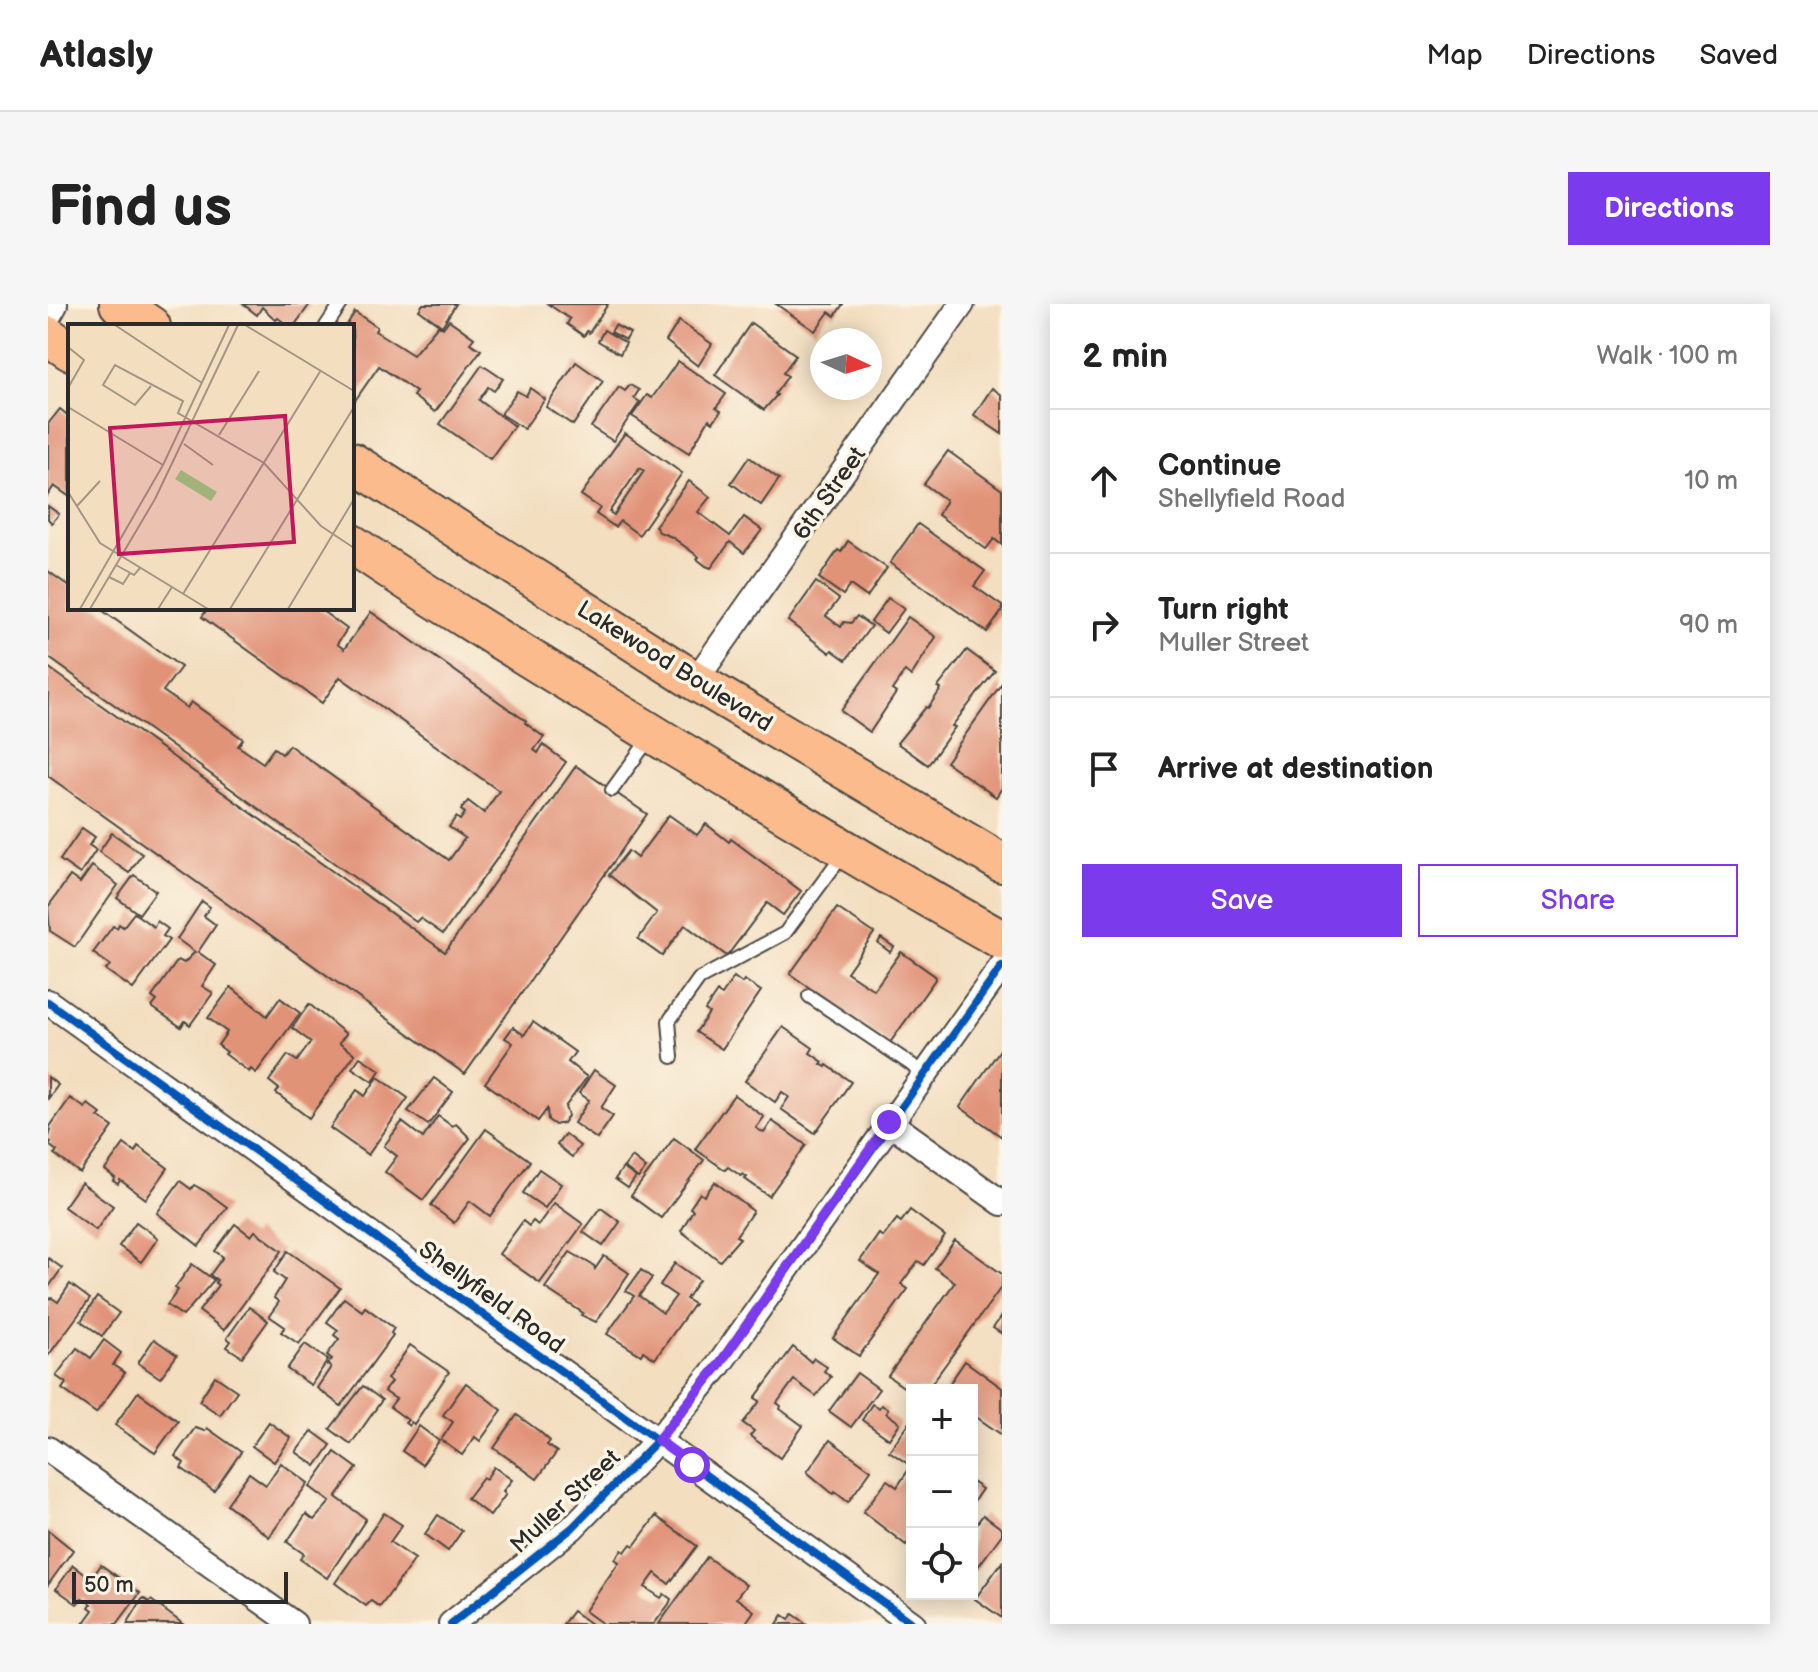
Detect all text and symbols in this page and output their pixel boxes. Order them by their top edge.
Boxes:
text: Atlasly [40,33,153,78]
text: Map [1426,39,1483,72]
text: Directions [1527,39,1655,72]
text: Saved [1699,39,1778,72]
button: Directions [1568,172,1770,245]
text: Find us [48,175,232,242]
inset map [68,324,354,610]
north arrow [810,328,882,400]
text: 2 min [1082,336,1168,377]
text: Walk · 100 m [1596,341,1738,372]
street label: 6th Street [787,441,872,546]
text: Continue [1158,448,1281,484]
icon: ahead [1082,459,1126,503]
text: 10 m [1684,466,1738,497]
text: Shellyfield Road [1158,484,1345,515]
text: Turn right [1158,592,1289,628]
street label: Lakewood Boulevard [572,595,778,738]
icon: right [1082,603,1126,647]
text: 90 m [1679,610,1738,641]
text: Muller Street [1158,628,1309,659]
icon: arrive [1082,747,1126,791]
text: Arrive at destination [1158,751,1434,787]
button: Save [1082,864,1402,937]
button: Share [1418,864,1738,937]
route end [871,1104,907,1140]
street label: Shellyfield Road [413,1235,570,1360]
map controls [906,1384,978,1600]
button: + [906,1384,978,1456]
street label: Muller Street [504,1443,627,1560]
route start [674,1447,710,1483]
button: − [906,1456,978,1528]
button: locate [906,1528,978,1600]
scale bar [72,1568,288,1604]
text: 50 m [84,1572,134,1599]

